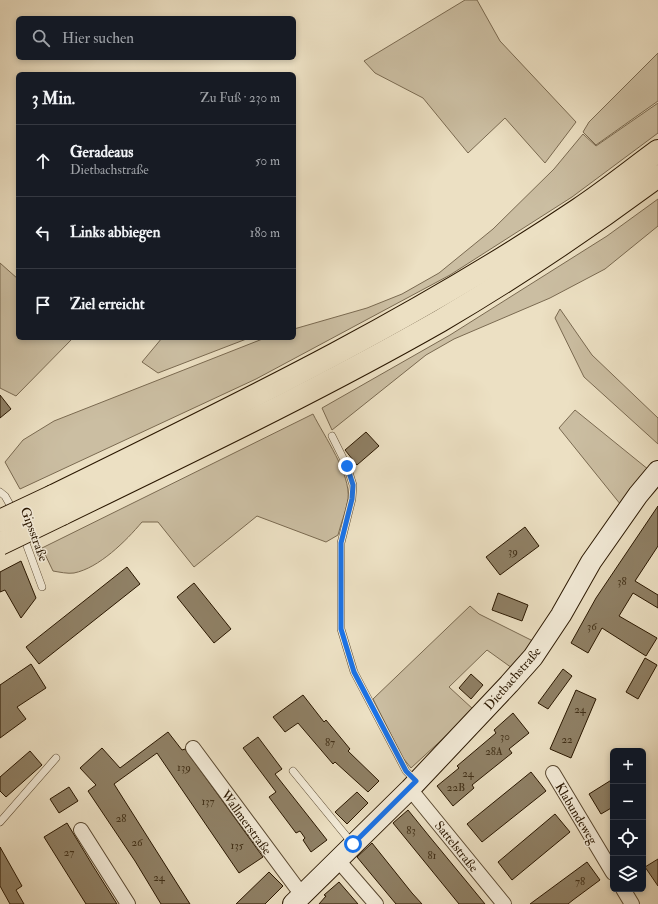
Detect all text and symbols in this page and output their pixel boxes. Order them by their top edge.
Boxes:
search box [16,16,296,60]
icon: search [30,27,52,49]
text: Hier suchen [62,29,134,48]
text: 3 Min. [32,88,75,109]
text: Zu Fuß · 230 m [200,90,280,106]
text: Geradeaus [70,143,133,162]
icon: ahead [32,150,54,172]
text: 50 m [255,153,280,169]
text: Dietbachstraße [70,162,149,178]
icon: left [32,222,54,244]
text: Links abbiegen [70,223,160,242]
text: 180 m [250,225,280,241]
icon: arrive [32,294,54,316]
text: Ziel erreicht [70,295,145,314]
route end [338,457,356,475]
street label: Gipsstraße [16,505,51,565]
house number: 39 [508,545,518,558]
house number: 38 [617,575,627,588]
house number: 36 [587,620,598,633]
street label: Dietbachstraße [481,643,545,714]
house number: 24 [574,703,587,716]
house number: 30 [500,730,510,743]
house number: 22 [561,733,573,746]
house number: 87 [325,736,335,749]
house number: 28A [485,745,503,758]
map controls [610,748,646,892]
button: + [610,748,646,784]
house number: 139 [177,761,191,774]
house number: 24 [462,767,475,780]
street label: Klabundeweg [551,780,601,848]
house number: 22B [447,781,465,794]
button: − [610,784,646,820]
street label: Wallmerstraße [217,786,275,858]
house number: 137 [201,795,215,808]
house number: 28 [116,812,126,825]
street label: Sattelstraße [431,818,482,876]
button: locate [610,820,646,856]
house number: 83 [406,824,416,837]
route start [344,835,362,853]
house number: 26 [131,836,144,849]
house number: 135 [231,839,244,852]
house number: 27 [64,846,74,859]
house number: 81 [427,849,437,862]
button: layers [610,856,646,892]
house number: 24 [153,871,166,884]
house number: 78 [575,875,585,888]

